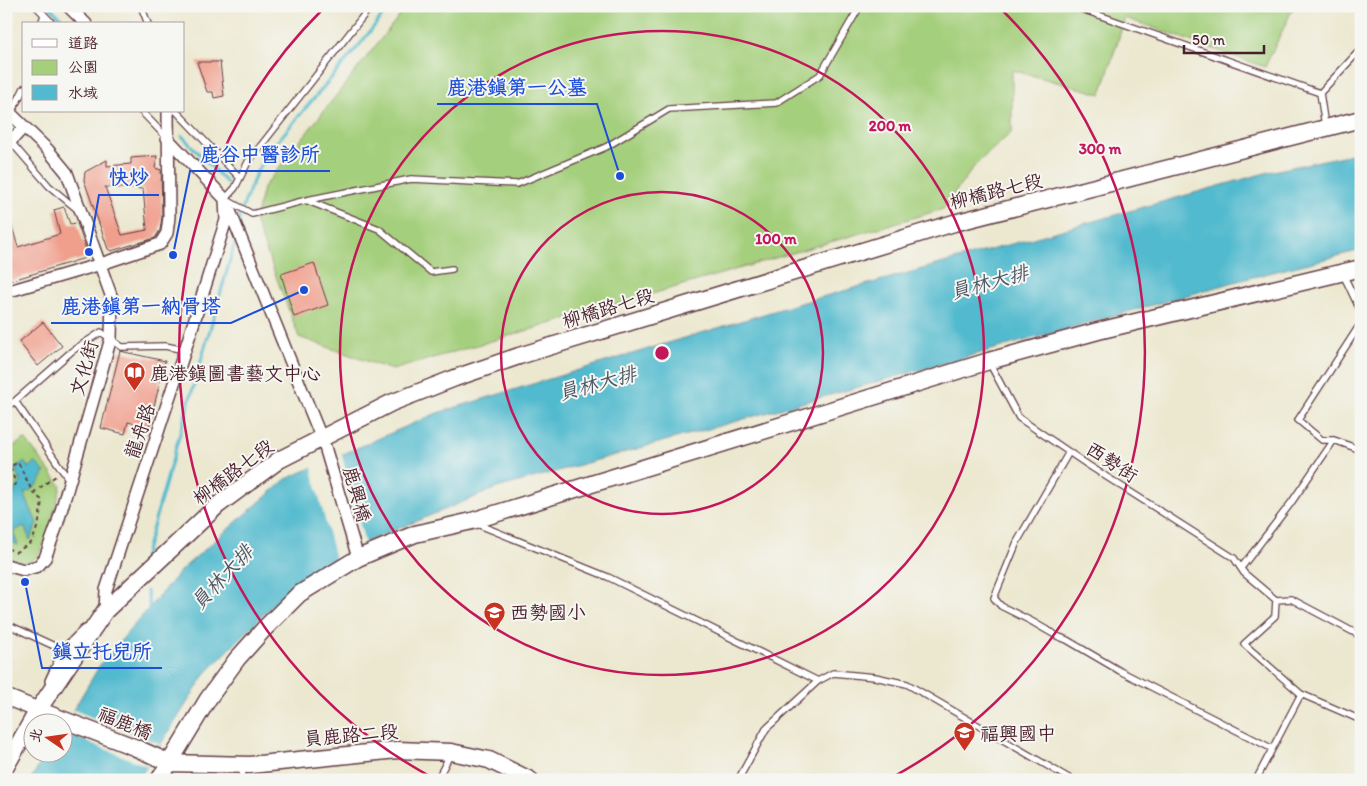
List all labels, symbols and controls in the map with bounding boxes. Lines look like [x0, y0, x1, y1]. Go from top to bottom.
legend [22, 22, 185, 112]
scale bar [1184, 22, 1264, 54]
text: 50 m [1192, 31, 1225, 49]
text: 道路 [68, 34, 98, 52]
text: 公園 [68, 58, 98, 76]
callout: 鹿港鎮第一公墓 [437, 69, 597, 104]
text: 鹿港鎮第一公墓 [447, 75, 587, 99]
text: 水域 [68, 84, 98, 102]
text: 200 m [869, 117, 912, 135]
callout: 鹿谷中醫診所 [190, 136, 330, 171]
text: 300 m [1079, 140, 1122, 158]
text: 鹿谷中醫診所 [200, 142, 320, 166]
callout: 快炒 [99, 160, 159, 195]
text: 快炒 [109, 165, 149, 189]
street label: 柳橋路七段 [947, 168, 1045, 214]
text: 100 m [755, 230, 797, 248]
water label: 員林大排 [947, 260, 1033, 304]
street label: 柳橋路七段 [559, 283, 657, 333]
callout: 鹿港鎮第一納骨塔 [51, 288, 231, 323]
text: 鹿港鎮第一納骨塔 [61, 294, 221, 318]
street label: 文化街 [65, 337, 103, 399]
centre of rings [653, 344, 671, 362]
library icon: 鹿港鎮圖書藝文中心 [122, 361, 146, 392]
water label: 員林大排 [555, 361, 641, 405]
place label: 鹿港鎮圖書藝文中心 [150, 362, 321, 385]
street label: 龍舟路 [120, 400, 160, 462]
street label: 柳橋路七段 [188, 434, 278, 510]
street label: 西勢街 [1082, 437, 1142, 487]
street label: 鹿興橋 [338, 463, 376, 525]
water label: 員林大排 [186, 538, 259, 614]
school or university icon: 西勢國小 [482, 600, 506, 631]
place label: 西勢國小 [510, 601, 586, 624]
callout: 鎮立托兒所 [42, 633, 162, 668]
text: 鎮立托兒所 [52, 639, 152, 663]
street label: 福鹿橋 [94, 702, 156, 744]
north arrow [22, 714, 72, 764]
street label: 員鹿路二段 [303, 719, 399, 751]
school or university icon: 福興國中 [952, 721, 976, 752]
place label: 福興國中 [980, 722, 1056, 745]
text: 北 [26, 726, 46, 744]

